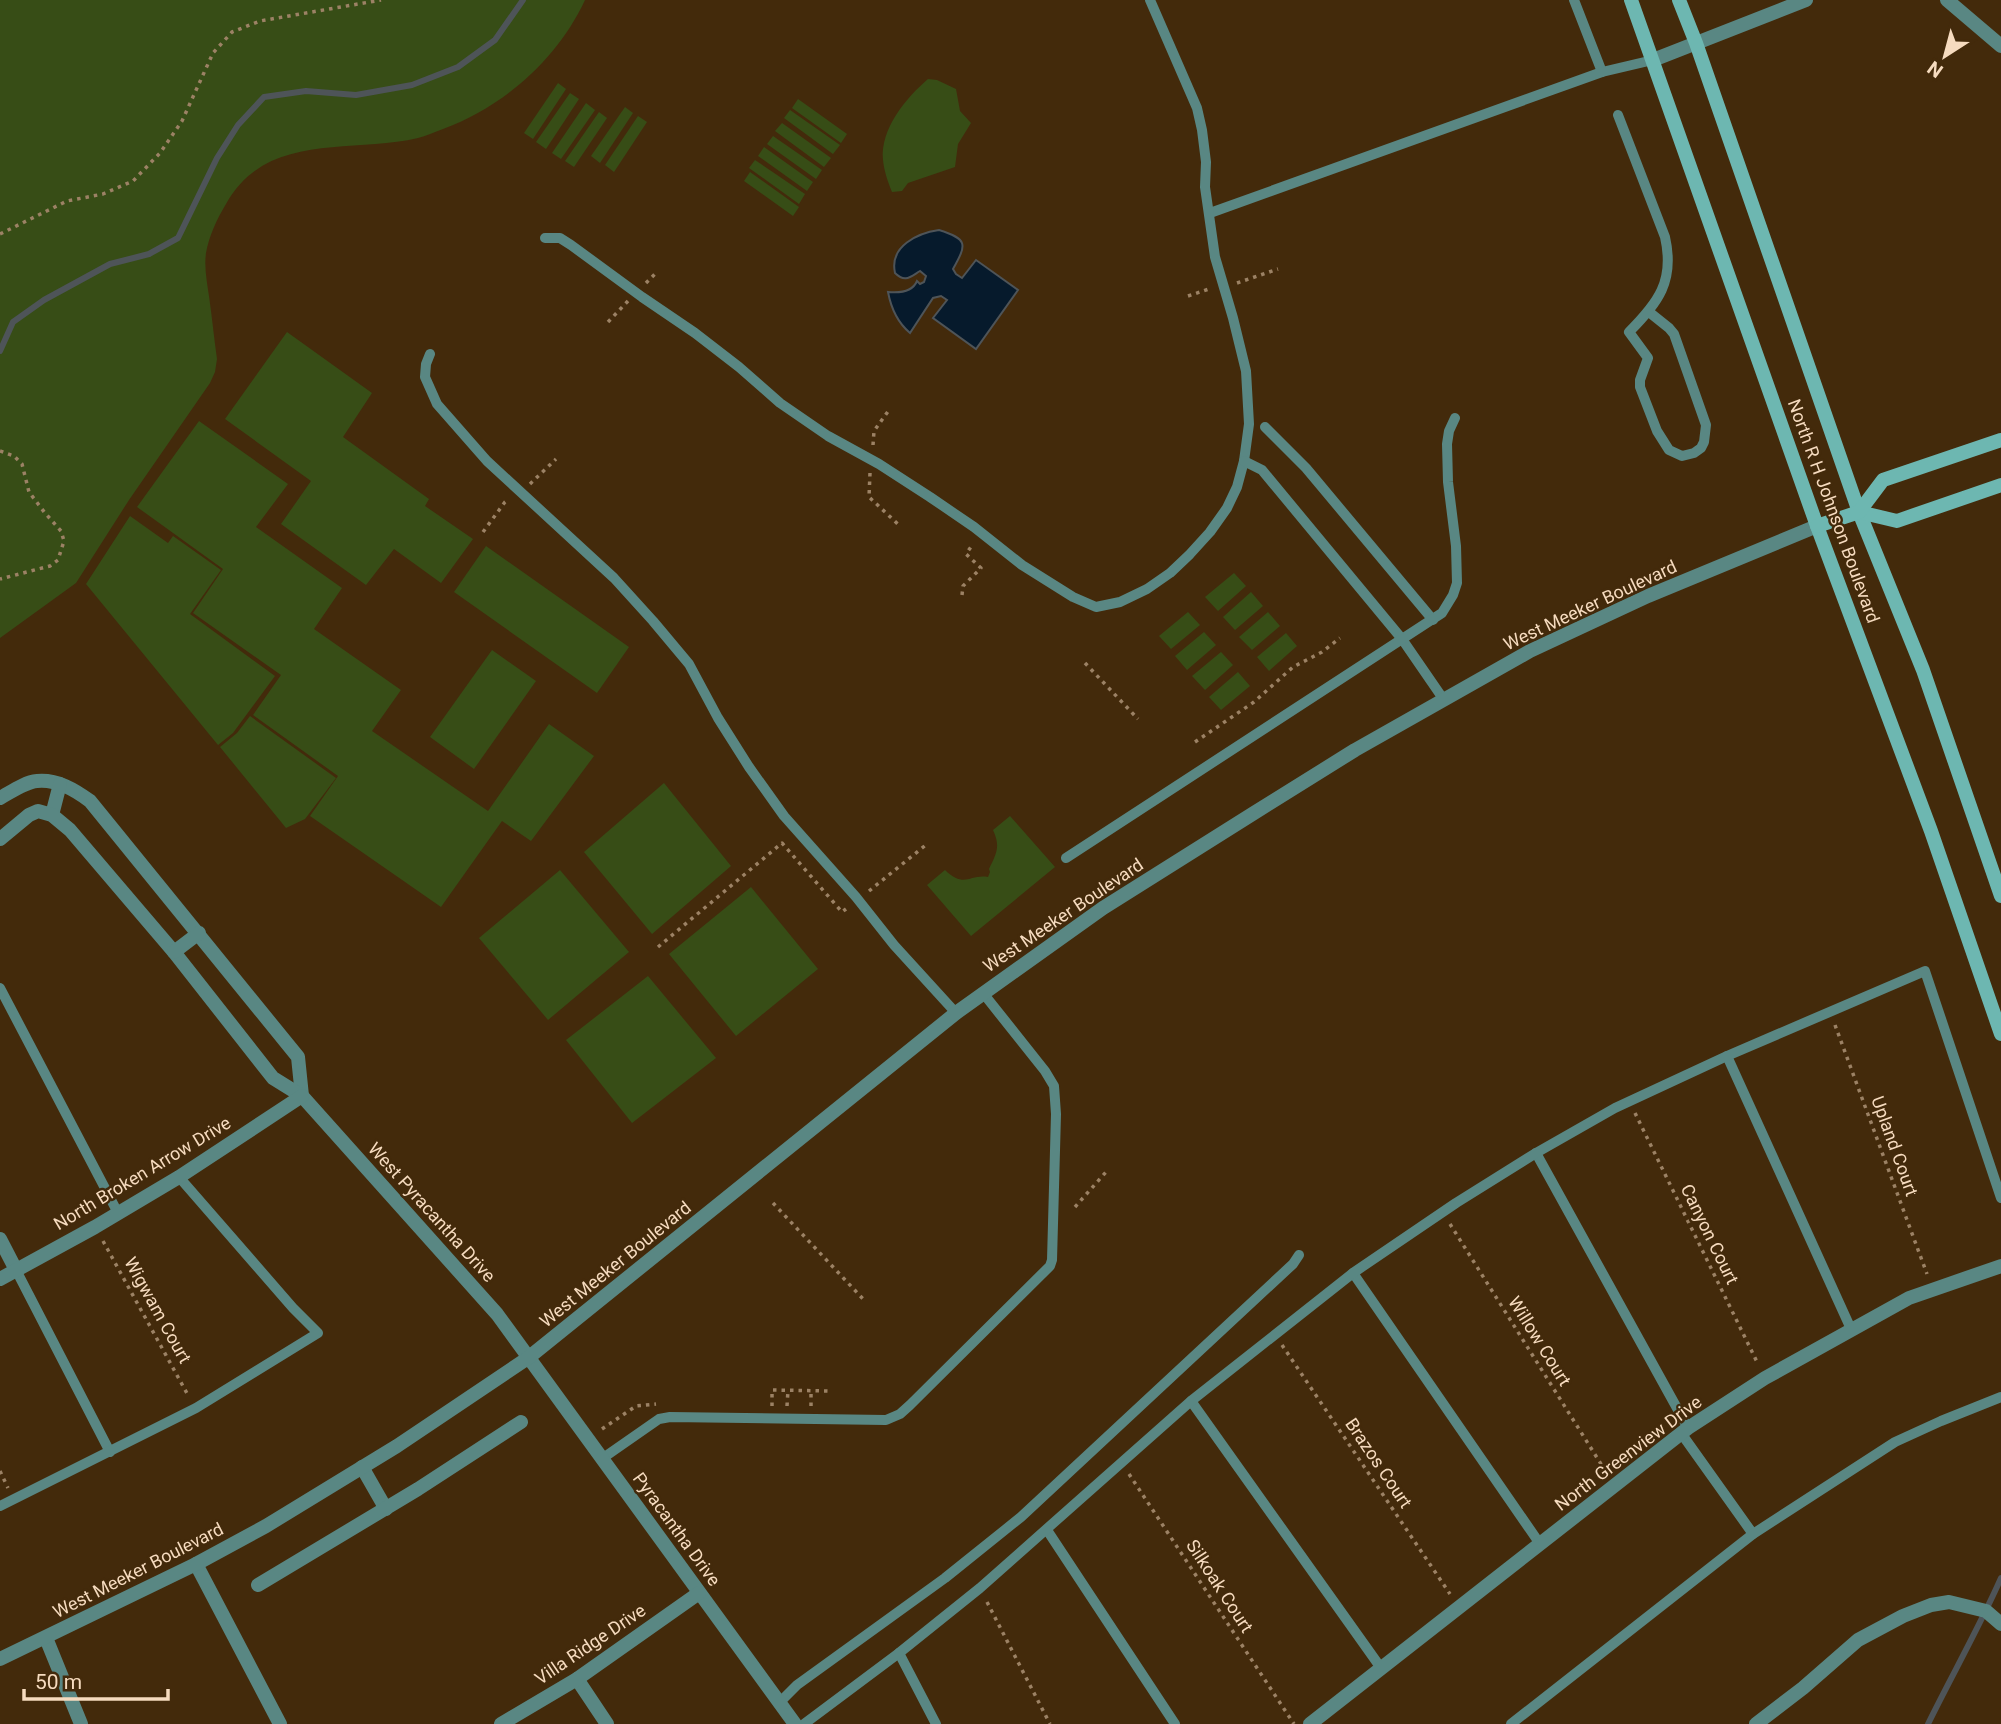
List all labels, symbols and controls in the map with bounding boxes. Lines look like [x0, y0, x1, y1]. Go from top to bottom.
north arrow [1910, 21, 1980, 91]
text: N [1923, 56, 1947, 83]
street label: North R H Johnson Boulevard [1784, 396, 1884, 626]
street label: West Meeker Boulevard [1500, 556, 1680, 654]
street label: West Meeker Boulevard [979, 854, 1147, 976]
street label: Upland Court [1867, 1093, 1923, 1199]
street label: North Broken Arrow Drive [50, 1112, 234, 1234]
street label: West Pyracantha Drive [364, 1138, 500, 1286]
street label: Canyon Court [1677, 1180, 1743, 1288]
street label: West Meeker Boulevard [535, 1197, 695, 1331]
street label: Wigwam Court [120, 1253, 196, 1367]
street label: Willow Court [1504, 1292, 1576, 1390]
street label: North Greenview Drive [1551, 1391, 1705, 1515]
street label: Brazos Court [1341, 1414, 1417, 1512]
street label: Pyracantha Drive [629, 1468, 725, 1590]
street label: West Meeker Boulevard [49, 1518, 227, 1622]
street label: Silkoak Court [1182, 1536, 1258, 1636]
street label: Villa Ridge Drive [531, 1599, 649, 1689]
scale bar [24, 1658, 168, 1702]
text: 50 m [35, 1670, 82, 1694]

